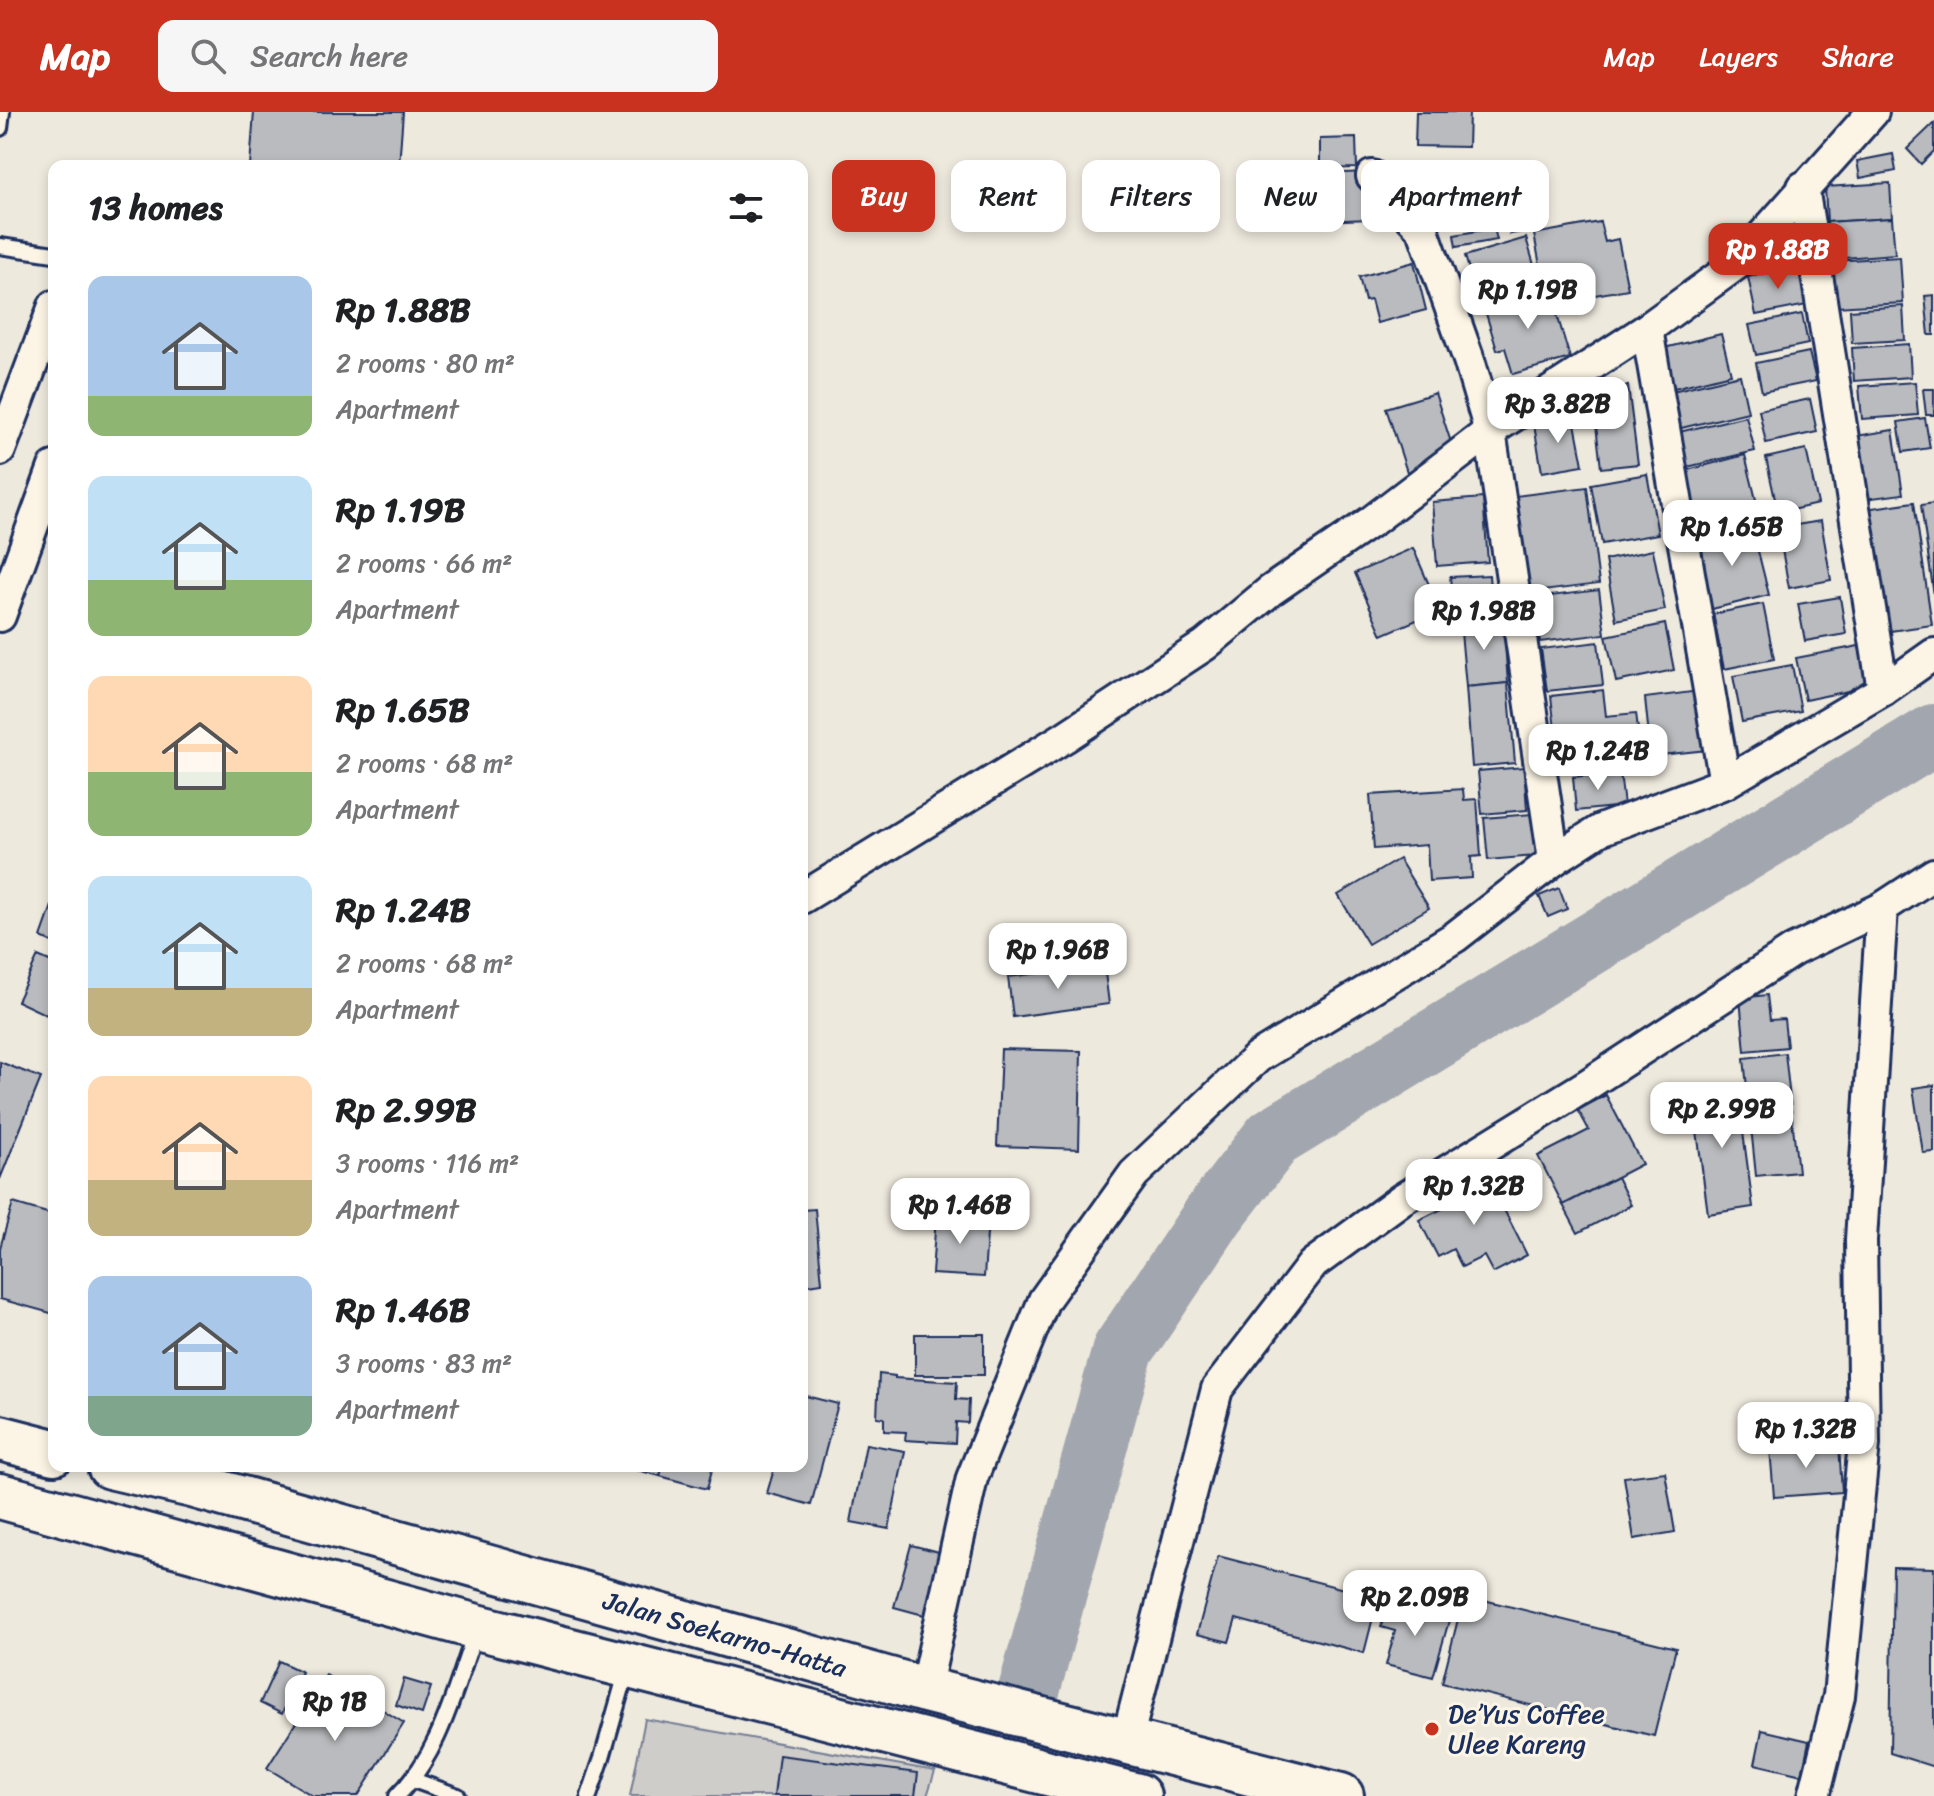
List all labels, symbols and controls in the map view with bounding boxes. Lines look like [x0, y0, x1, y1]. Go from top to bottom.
search box [158, 20, 718, 92]
text: Map [40, 23, 110, 90]
text: Search here [250, 29, 408, 83]
text: Map [1603, 32, 1655, 81]
text: Layers [1699, 32, 1778, 81]
text: Share [1822, 32, 1894, 81]
icon: search [186, 34, 230, 78]
chip: Buy [832, 160, 935, 232]
chip: Rent [951, 160, 1066, 232]
chip: Filters [1082, 160, 1220, 232]
chip: New [1236, 160, 1345, 232]
chip: Apartment [1361, 160, 1549, 232]
text: 13 homes [88, 178, 223, 238]
icon: filters [724, 186, 768, 230]
pin: Rp 1.88B [1695, 223, 1861, 291]
text: Rp 1.88B [1726, 226, 1830, 272]
pin: Rp 1.19B [1445, 263, 1611, 331]
text: Rp 1.19B [1479, 266, 1577, 312]
text: Rp 1.88B [336, 280, 471, 340]
icon: home [152, 308, 248, 404]
text: 2 rooms · 80 m² [336, 340, 515, 386]
pin: Rp 3.82B [1475, 377, 1641, 445]
text: Rp 3.82B [1505, 380, 1611, 426]
text: Apartment [336, 386, 459, 432]
text: Rp 1.19B [336, 480, 465, 540]
pin: Rp 1.65B [1649, 500, 1815, 568]
text: Rp 1.65B [1681, 503, 1783, 549]
icon: home [152, 508, 248, 604]
text: 2 rooms · 66 m² [336, 540, 512, 586]
pin: Rp 1.98B [1401, 584, 1567, 652]
text: Apartment [336, 586, 459, 632]
text: Rp 1.98B [1432, 587, 1536, 633]
text: Rp 1.65B [336, 680, 470, 740]
icon: home [152, 708, 248, 804]
pin: Rp 1.24B [1515, 724, 1681, 792]
text: Rp 1.24B [1547, 727, 1649, 773]
text: 2 rooms · 68 m² [336, 740, 513, 786]
text: Apartment [336, 786, 459, 832]
text: Rp 1.24B [336, 880, 471, 940]
icon: home [152, 908, 248, 1004]
pin: Rp 1.96B [975, 923, 1141, 991]
text: Rp 1.96B [1007, 926, 1109, 972]
text: 2 rooms · 68 m² [336, 940, 513, 986]
text: Apartment [336, 986, 459, 1032]
text: Rp 2.99B [336, 1080, 477, 1140]
pin: Rp 2.99B [1639, 1082, 1805, 1150]
text: Rp 2.99B [1668, 1085, 1776, 1131]
icon: home [152, 1108, 248, 1204]
text: 3 rooms · 116 m² [336, 1140, 519, 1186]
pin: Rp 1.32B [1391, 1159, 1557, 1227]
text: Rp 1.32B [1424, 1162, 1524, 1208]
pin: Rp 1.46B [877, 1178, 1043, 1246]
text: Rp 1.46B [909, 1181, 1011, 1227]
text: Apartment [336, 1186, 459, 1232]
text: Rp 1.46B [336, 1280, 470, 1340]
icon: home [152, 1308, 248, 1404]
text: 3 rooms · 83 m² [336, 1340, 512, 1386]
text: Apartment [336, 1386, 459, 1432]
pin: Rp 1.32B [1723, 1402, 1889, 1470]
text: Rp 1.32B [1756, 1405, 1856, 1451]
pin: Rp 2.09B [1332, 1570, 1498, 1638]
text: Rp 2.09B [1361, 1573, 1469, 1619]
street label: Jalan Soekarno-Hatta [597, 1577, 853, 1691]
pin: Rp 1B [279, 1675, 391, 1743]
text: Rp 1B [303, 1678, 367, 1724]
place label: De’Yus Coffee Ulee Kareng [1448, 1691, 1605, 1767]
marker: De’Yus Coffee Ulee Kareng [1423, 1720, 1441, 1738]

